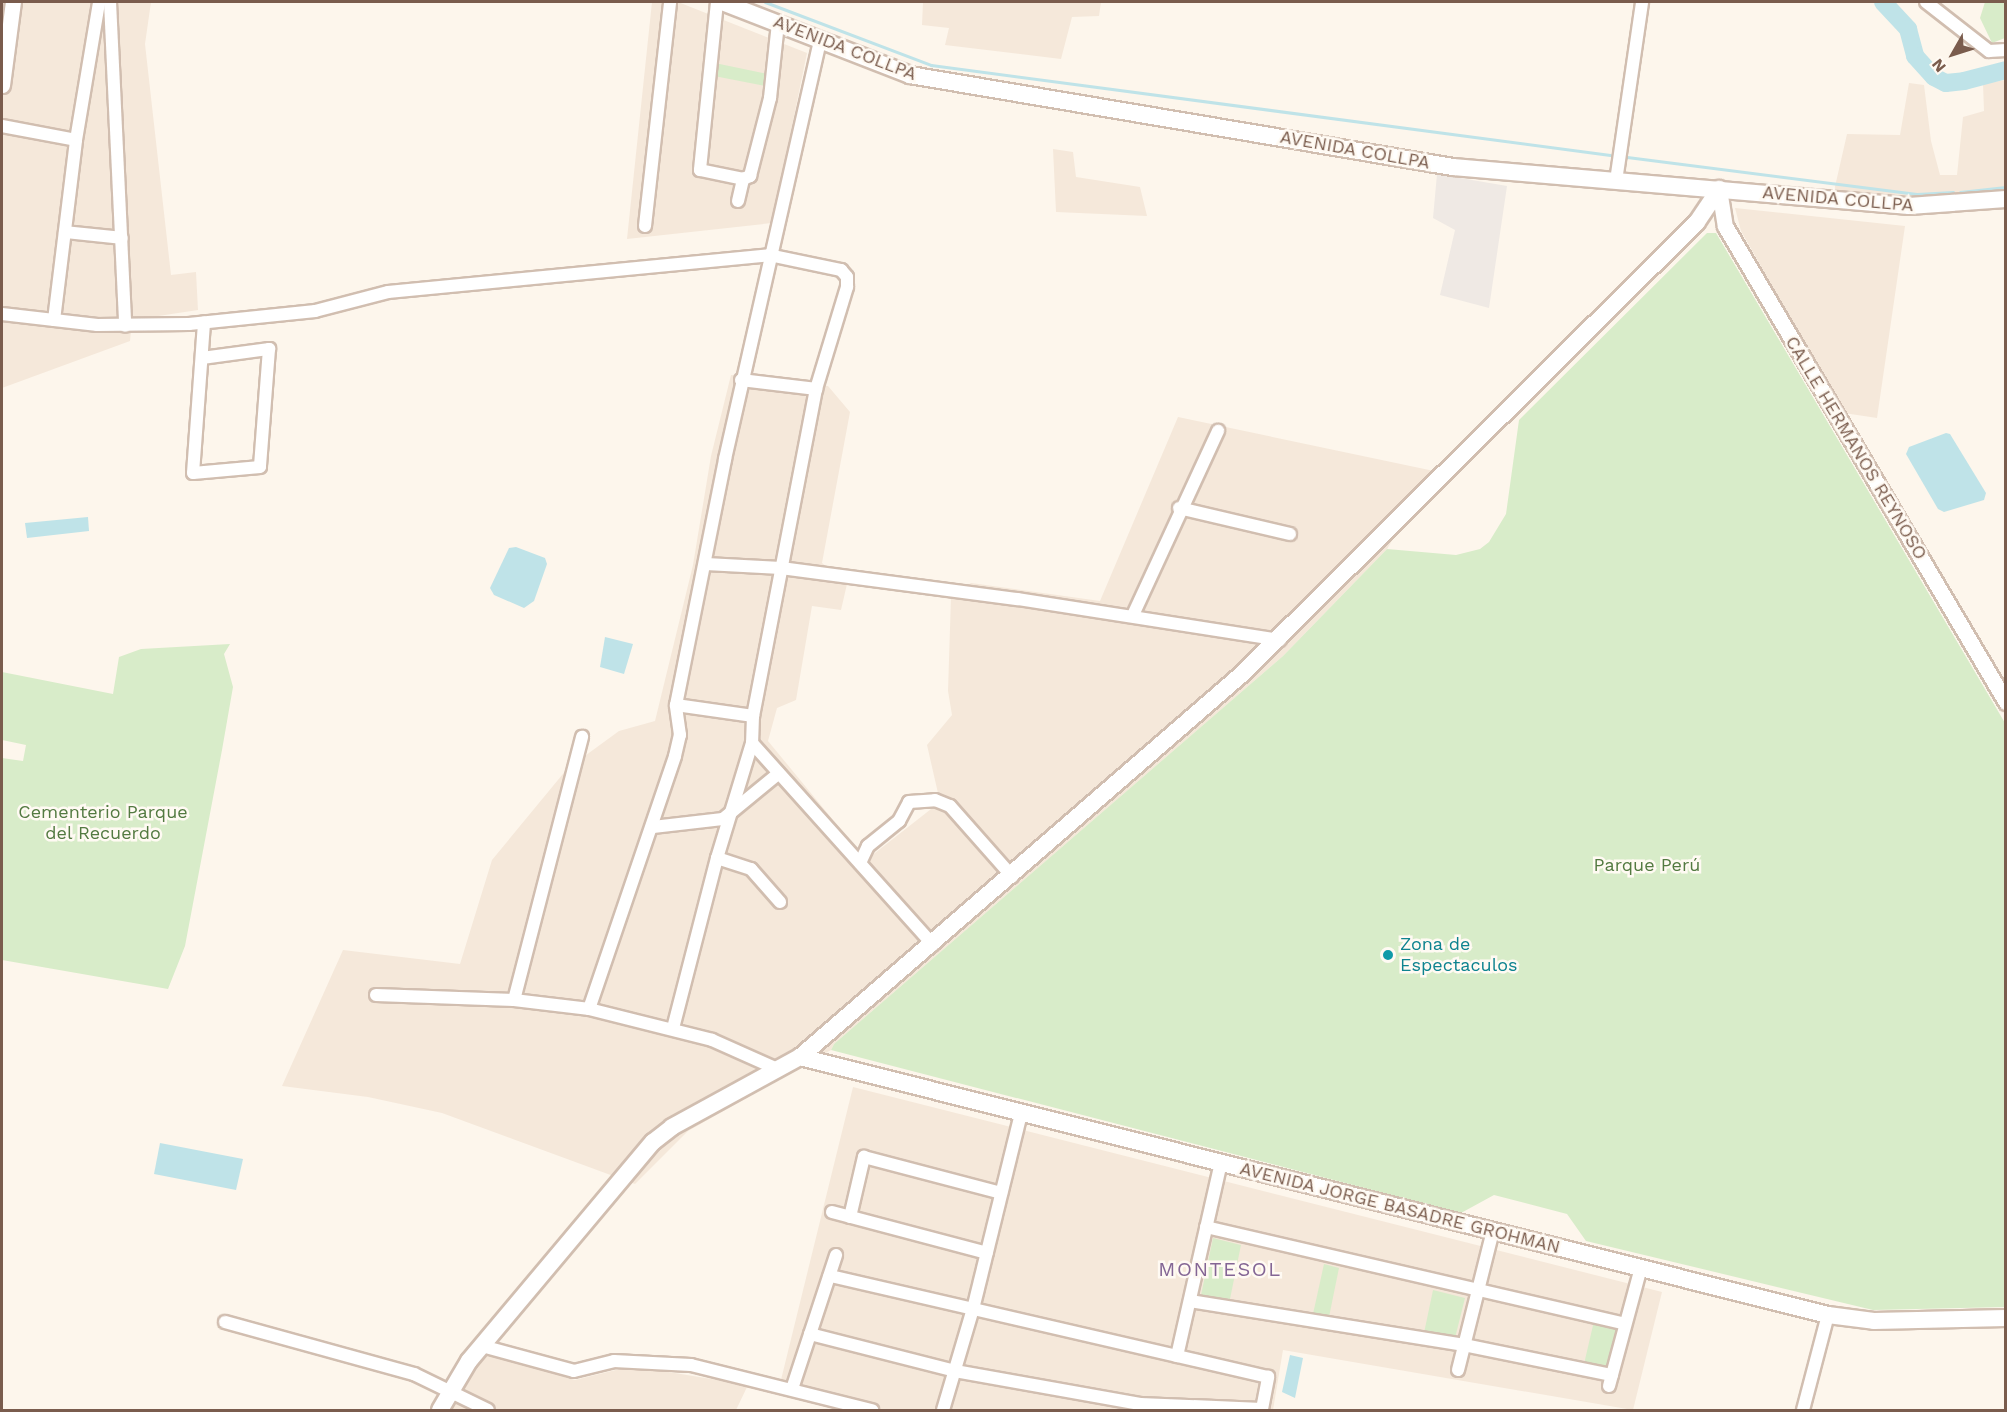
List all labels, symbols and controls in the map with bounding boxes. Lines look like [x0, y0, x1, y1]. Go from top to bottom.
street label: AVENIDA COLLPA [770, 11, 920, 85]
north arrow [1923, 24, 1983, 84]
text: N [1928, 55, 1950, 76]
street label: AVENIDA COLLPA [1278, 126, 1432, 174]
street label: AVENIDA COLLPA [1761, 182, 1915, 216]
street label: CALLE HERMANOS REYNOSO [1781, 332, 1931, 564]
park label: Cementerio Parque del Recuerdo [18, 802, 188, 844]
park label: Parque Perú [1594, 854, 1700, 876]
place label: Zona de Espectaculos [1400, 934, 1517, 976]
marker: Zona de Espectaculos [1381, 948, 1395, 962]
street label: AVENIDA JORGE BASADRE GROHMAN [1237, 1158, 1563, 1258]
district label: MONTESOL [1158, 1257, 1282, 1281]

